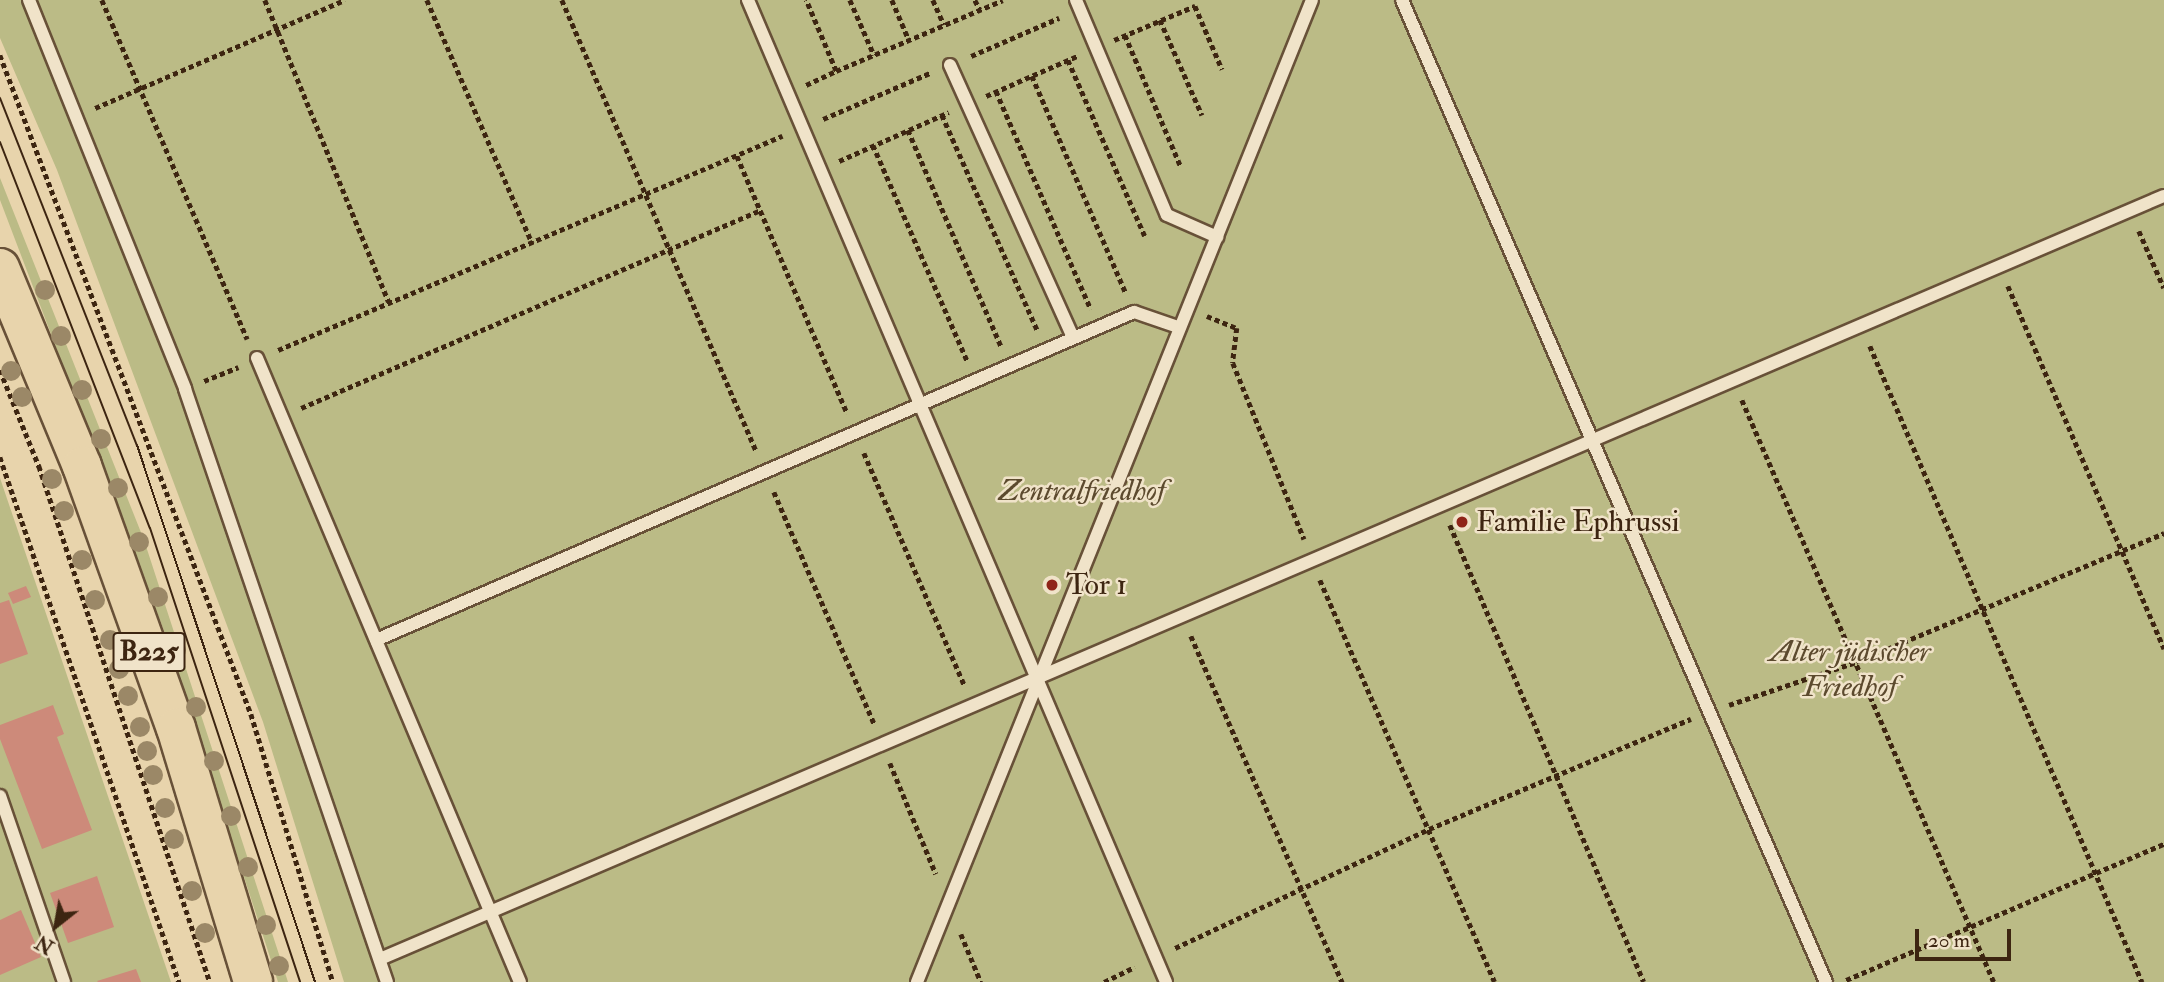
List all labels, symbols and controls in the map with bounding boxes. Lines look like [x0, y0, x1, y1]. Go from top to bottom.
park label: Zentralfriedhof [999, 473, 1165, 509]
place label: Familie Ephrussi [1476, 504, 1680, 540]
marker: Familie Ephrussi [1454, 514, 1470, 530]
place label: Tor 1 [1066, 567, 1127, 603]
marker: Tor 1 [1044, 577, 1060, 593]
road number: B225 [112, 628, 186, 676]
park label: Alter jüdischer Friedhof [1770, 634, 1930, 704]
north arrow [21, 891, 91, 961]
scale bar [1919, 916, 2015, 960]
text: 20 m [1928, 927, 1970, 954]
text: N [32, 929, 59, 959]

